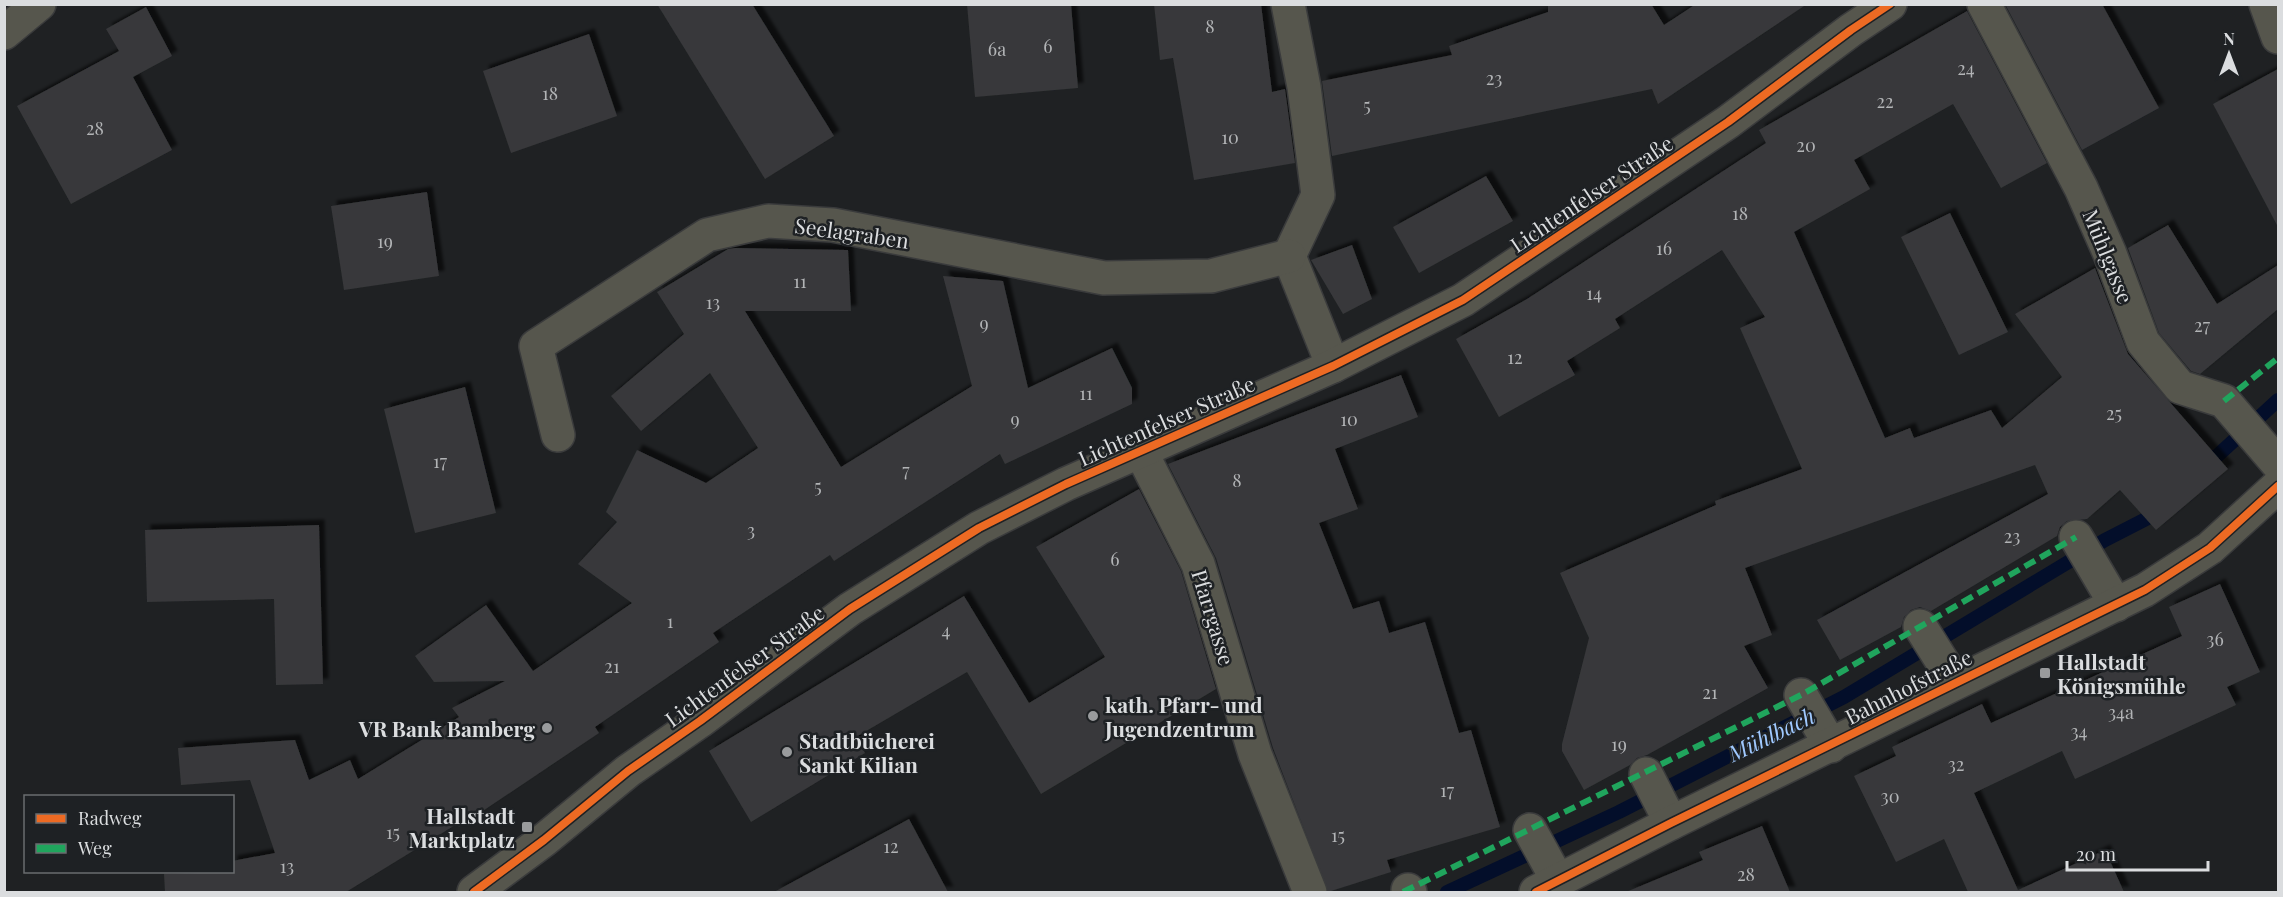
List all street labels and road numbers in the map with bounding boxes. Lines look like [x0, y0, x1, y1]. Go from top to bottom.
street label: Lichtenfelser Straße [1504, 128, 1678, 258]
street label: Mühlgasse [2077, 205, 2141, 307]
street label: Seelagraben [793, 210, 911, 254]
street label: Lichtenfelser Straße [1073, 368, 1259, 472]
street label: Pfarrgasse [1186, 566, 1242, 668]
street label: Lichtenfelser Straße [659, 598, 829, 732]
street label: Bahnhofstraße [1840, 642, 1976, 730]

